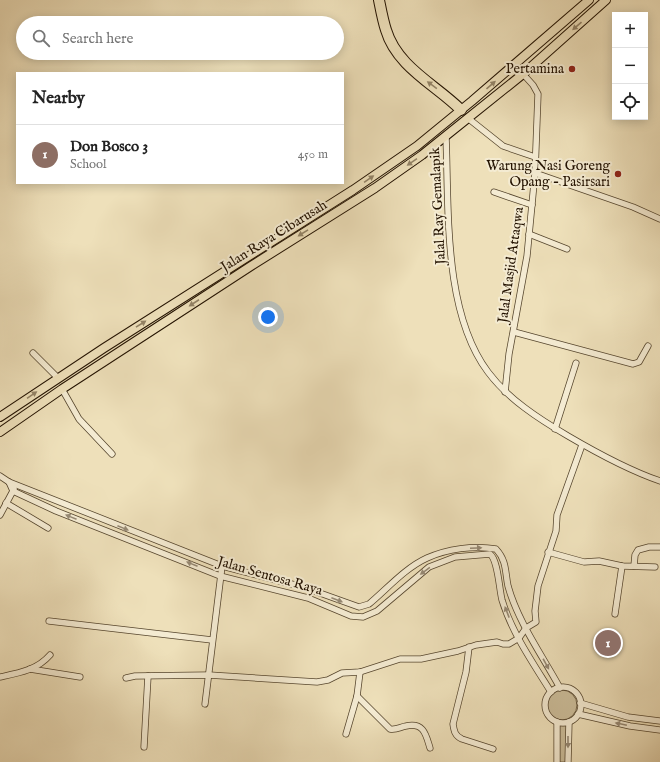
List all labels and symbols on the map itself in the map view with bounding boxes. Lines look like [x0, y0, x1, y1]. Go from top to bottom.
one-way arrow [572, 22, 583, 31]
place label: Pertamina [506, 60, 565, 78]
marker: Pertamina [567, 64, 577, 74]
one-way arrow [426, 80, 437, 89]
one-way arrow [486, 80, 496, 90]
street label: Jalal Ray Gemalapik [426, 146, 450, 267]
place label: Warung Nasi Goreng Opang - Pasirsari [486, 157, 610, 191]
one-way arrow [407, 158, 417, 166]
marker: Warung Nasi Goreng Opang - Pasirsari [613, 169, 623, 179]
one-way arrow [364, 175, 374, 183]
street label: Jalan Raya Cibarusah [216, 196, 331, 277]
street label: Jalal Masjid Attaqwa [494, 205, 528, 326]
one-way arrow [298, 229, 308, 237]
one-way arrow [188, 300, 200, 307]
your location [258, 307, 278, 327]
one-way arrow [136, 320, 146, 328]
one-way arrow [27, 391, 38, 399]
one-way arrow [64, 513, 76, 519]
one-way arrow [117, 525, 129, 531]
one-way arrow [470, 545, 483, 551]
street label: Jalan Sentosa Raya [213, 552, 326, 600]
one-way arrow [185, 561, 197, 567]
one-way arrow [419, 567, 430, 575]
one-way arrow [332, 597, 343, 603]
one-way arrow [503, 605, 509, 617]
pin: 1 [595, 628, 621, 658]
one-way arrow [543, 658, 550, 670]
one-way arrow [615, 721, 628, 727]
one-way arrow [565, 736, 572, 748]

